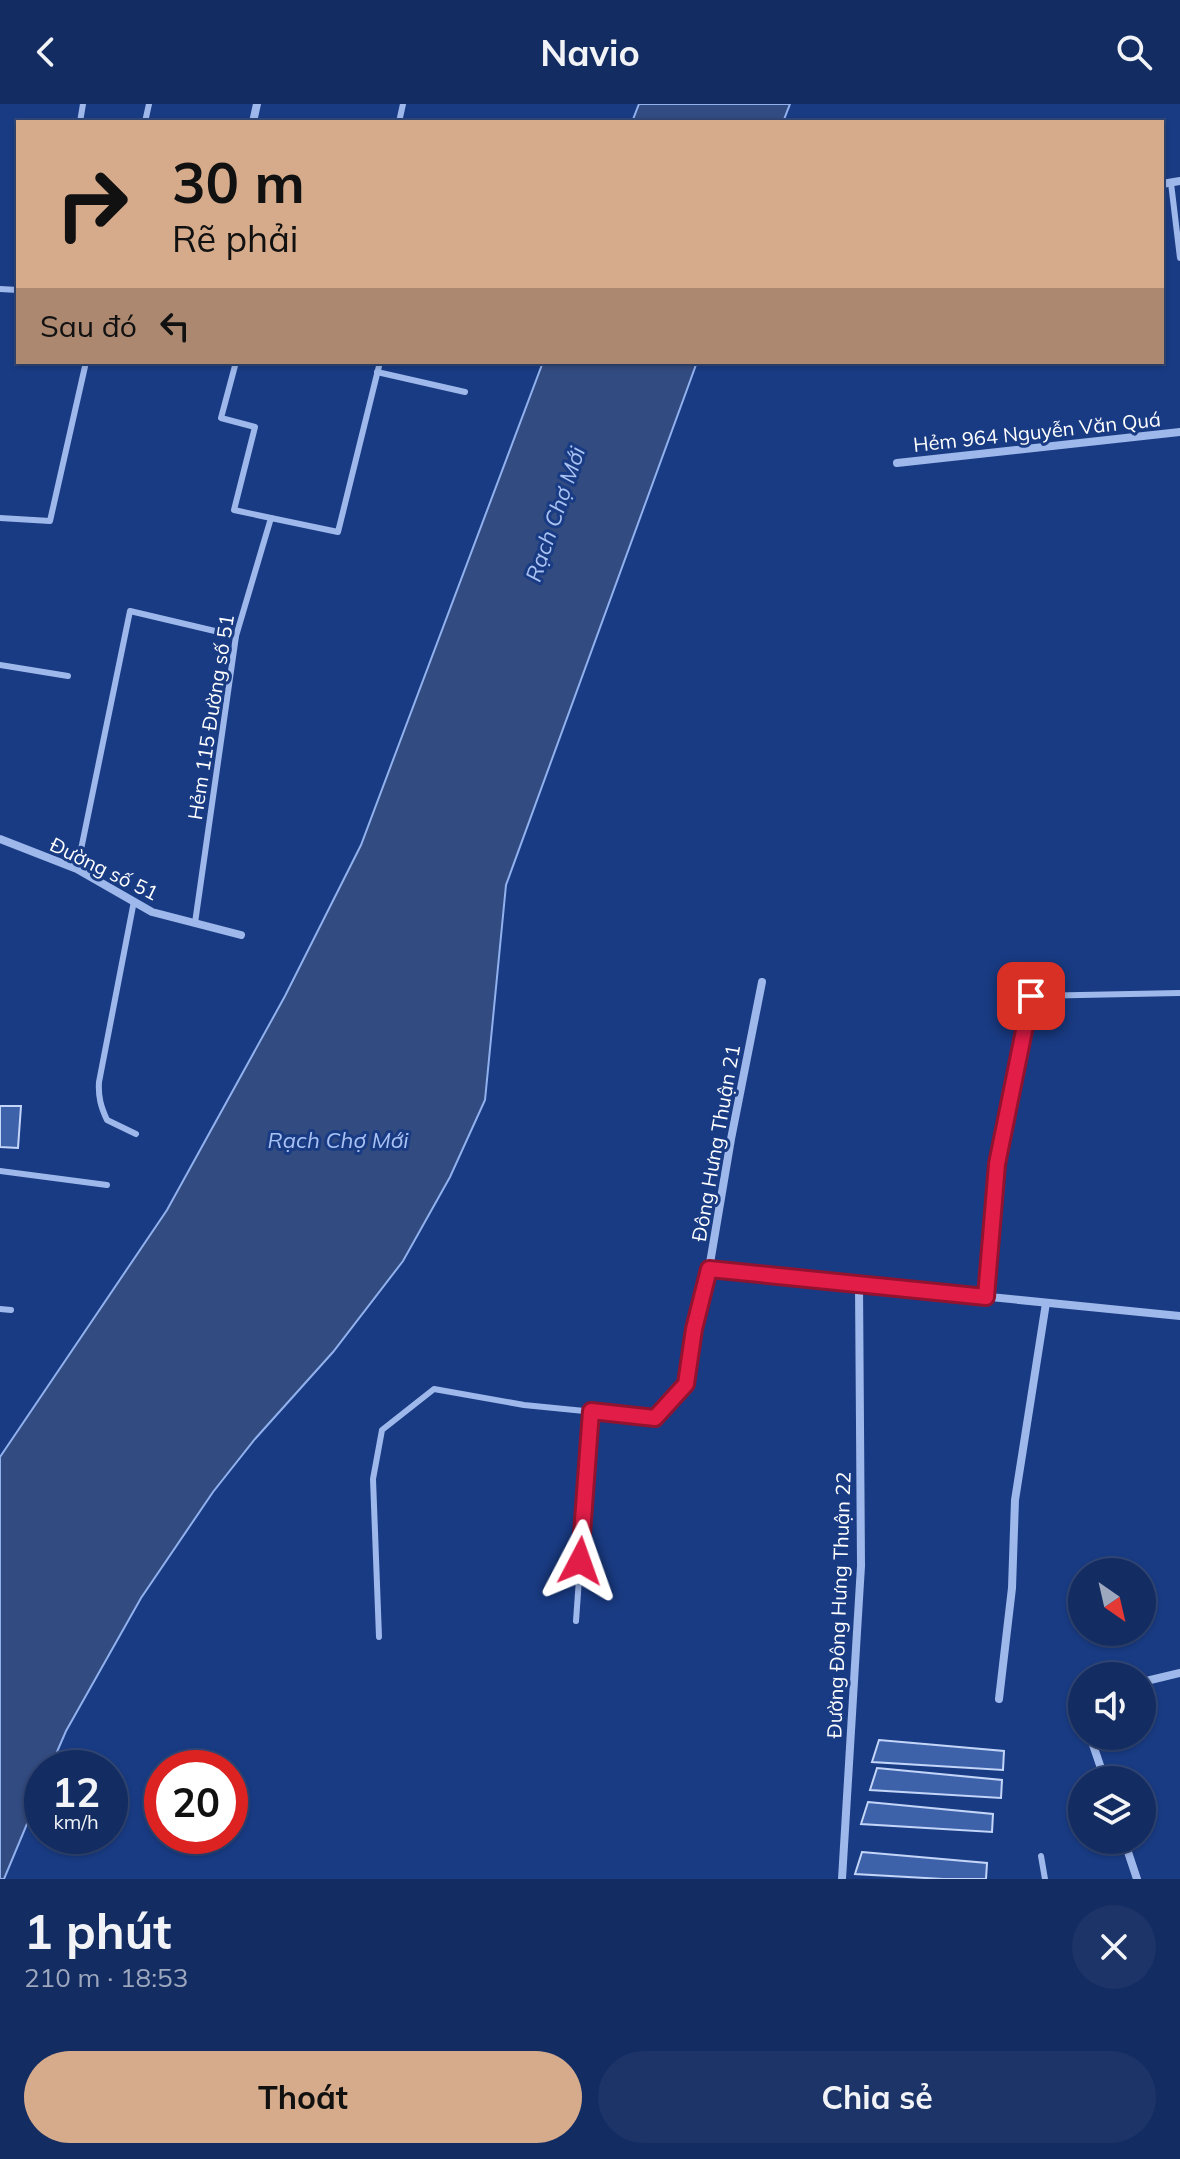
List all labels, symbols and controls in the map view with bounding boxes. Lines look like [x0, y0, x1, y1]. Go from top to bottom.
icon: back [24, 30, 68, 74]
text: Navio [540, 30, 640, 75]
icon: search [1112, 30, 1156, 74]
text: 30 m [172, 147, 305, 217]
icon: right [40, 152, 144, 256]
text: Rẽ phải [172, 216, 298, 261]
icon: left [153, 304, 197, 348]
text: Sau đó [40, 307, 137, 345]
street label: Hẻm 964 Nguyễn Văn Quá [912, 406, 1162, 457]
water label: Rạch Chợ Mới [519, 442, 591, 585]
street label: Hẻm 115 Đường số 51 [182, 612, 239, 821]
street label: Đường số 51 [46, 832, 162, 906]
pin [997, 962, 1065, 1030]
icon: arrive [1009, 974, 1053, 1018]
street label: Đông Hưng Thuận 21 [686, 1042, 745, 1243]
water label: Rạch Chợ Mới [268, 1126, 409, 1154]
street label: Đường Đông Hưng Thuận 22 [821, 1471, 856, 1739]
position arrow [538, 1519, 622, 1603]
north arrow [1068, 1558, 1156, 1646]
map controls [1068, 1558, 1156, 1854]
button: sound [1068, 1662, 1156, 1750]
speed limit sign: 20 [144, 1750, 248, 1854]
button: layers [1068, 1766, 1156, 1854]
text: 12 [52, 1767, 100, 1817]
text: km/h [53, 1809, 99, 1834]
text: 1 phút [24, 1901, 171, 1961]
button: close [1072, 1905, 1156, 1989]
text: 210 m · 18:53 [24, 1961, 188, 1994]
button: Thoát [24, 2051, 582, 2143]
button: Chia sẻ [598, 2051, 1156, 2143]

